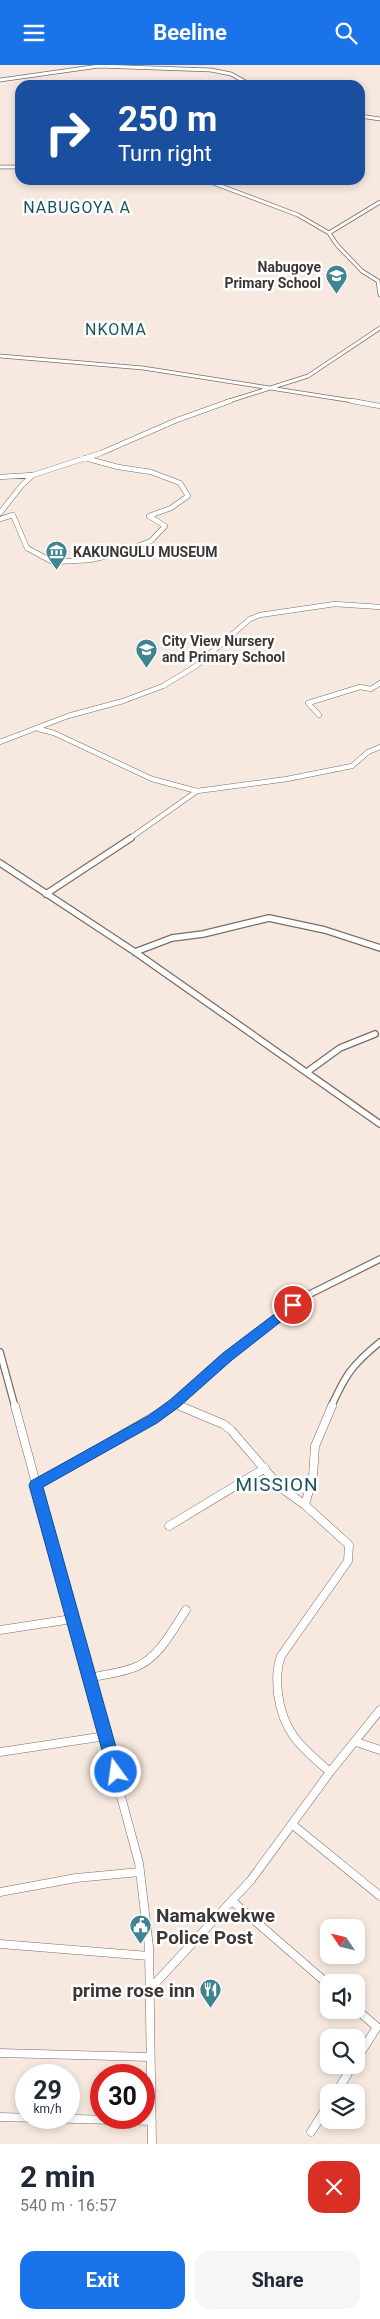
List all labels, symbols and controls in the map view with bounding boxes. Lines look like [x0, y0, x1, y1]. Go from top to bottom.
icon: menu [20, 19, 48, 47]
icon: search [332, 19, 360, 47]
text: Beeline [153, 20, 227, 45]
text: 250 m [118, 99, 217, 140]
icon: right [35, 100, 100, 165]
text: Turn right [118, 141, 212, 166]
district label: NABUGOYA A [23, 198, 131, 217]
place label: Nabugoye Primary School [224, 259, 321, 291]
school or university icon: Nabugoye Primary School [325, 263, 349, 294]
district label: NKOMA [85, 320, 147, 339]
museum icon: KAKUNGULU MUSEUM [45, 540, 69, 571]
place label: KAKUNGULU MUSEUM [73, 544, 218, 560]
place label: City View Nursery and Primary School [162, 633, 285, 665]
school or university icon: City View Nursery and Primary School [134, 637, 158, 668]
pin [272, 1284, 314, 1326]
icon: arrive [279, 1291, 307, 1319]
district label: MISSION [235, 1473, 319, 1496]
position arrow [89, 1745, 141, 1797]
place label: Namakwekwe Police Post [156, 1904, 275, 1949]
public building icon: Namakwekwe Police Post [128, 1914, 152, 1945]
north arrow [320, 1919, 365, 1964]
map controls [320, 1919, 365, 2129]
button: sound [320, 1974, 365, 2019]
restaurant icon: prime rose inn [199, 1978, 223, 2009]
place label: prime rose inn [72, 1979, 195, 2002]
button: search [320, 2029, 365, 2074]
speed limit sign: 30 [90, 2064, 155, 2129]
text: 29 [33, 2076, 62, 2105]
button: layers [320, 2084, 365, 2129]
text: km/h [33, 2102, 62, 2116]
text: 2 min [20, 2159, 95, 2194]
button: close [308, 2161, 360, 2213]
text: 540 m · 16:57 [20, 2196, 117, 2215]
button: Exit [20, 2251, 185, 2309]
button: Share [195, 2251, 360, 2309]

